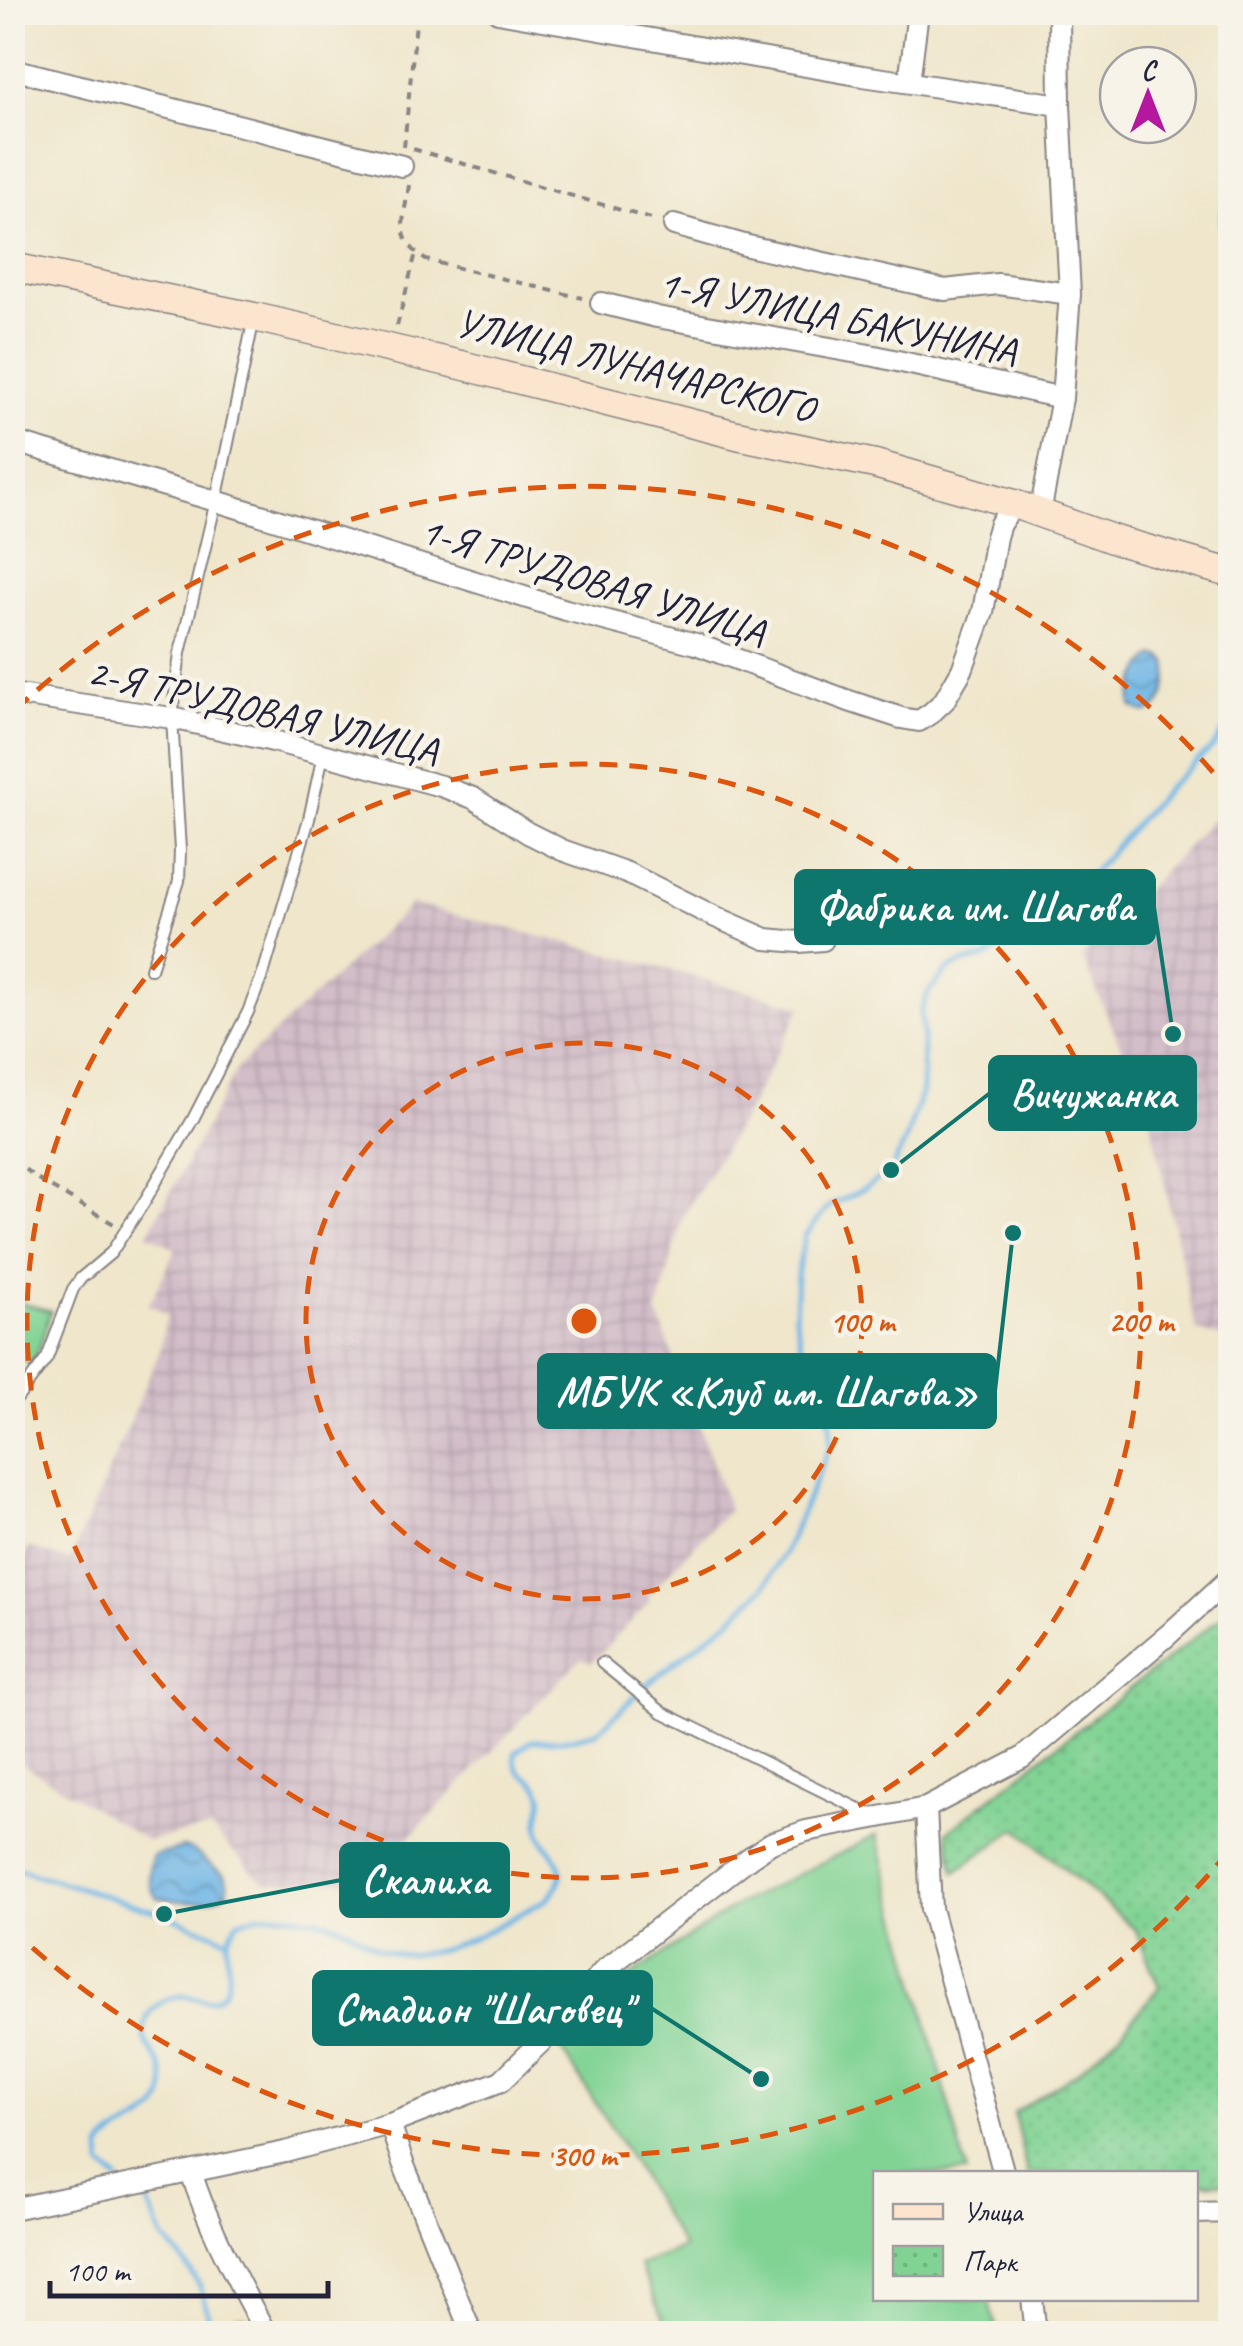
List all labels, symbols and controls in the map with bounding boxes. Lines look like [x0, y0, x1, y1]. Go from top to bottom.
north arrow [1098, 45, 1198, 145]
text: С [1141, 53, 1158, 88]
street label: 1-Я УЛИЦА БАКУНИНА [655, 258, 1022, 376]
street label: УЛИЦА ЛУНАЧАРСКОГО [451, 297, 823, 436]
street label: 1-Я ТРУДОВАЯ УЛИЦА [415, 505, 772, 657]
street label: 2-Я ТРУДОВАЯ УЛИЦА [83, 646, 444, 776]
callout: Фабрика им. Шагова [796, 871, 1154, 943]
text: Фабрика им. Шагова [816, 881, 1138, 934]
callout: Вичужанка [990, 1057, 1195, 1129]
text: Вичужанка [1010, 1068, 1179, 1121]
centre of rings [566, 1303, 602, 1339]
text: 100 m [830, 1303, 897, 1341]
text: 200 m [1109, 1303, 1176, 1341]
callout: МБУК «Клуб им. Шагова» [539, 1355, 995, 1427]
text: МБУК «Клуб им. Шагова» [556, 1366, 978, 1419]
callout: Скалиха [341, 1844, 508, 1916]
text: Скалиха [361, 1854, 492, 1907]
callout: Стадион "Шаговец" [314, 1972, 651, 2044]
text: Стадион "Шаговец" [335, 1983, 640, 2036]
text: 300 m [552, 2137, 619, 2175]
legend [873, 2171, 1198, 2301]
text: Улица [963, 2192, 1024, 2230]
scale bar [50, 2236, 328, 2298]
text: Парк [963, 2242, 1019, 2280]
text: 100 m [65, 2252, 132, 2290]

